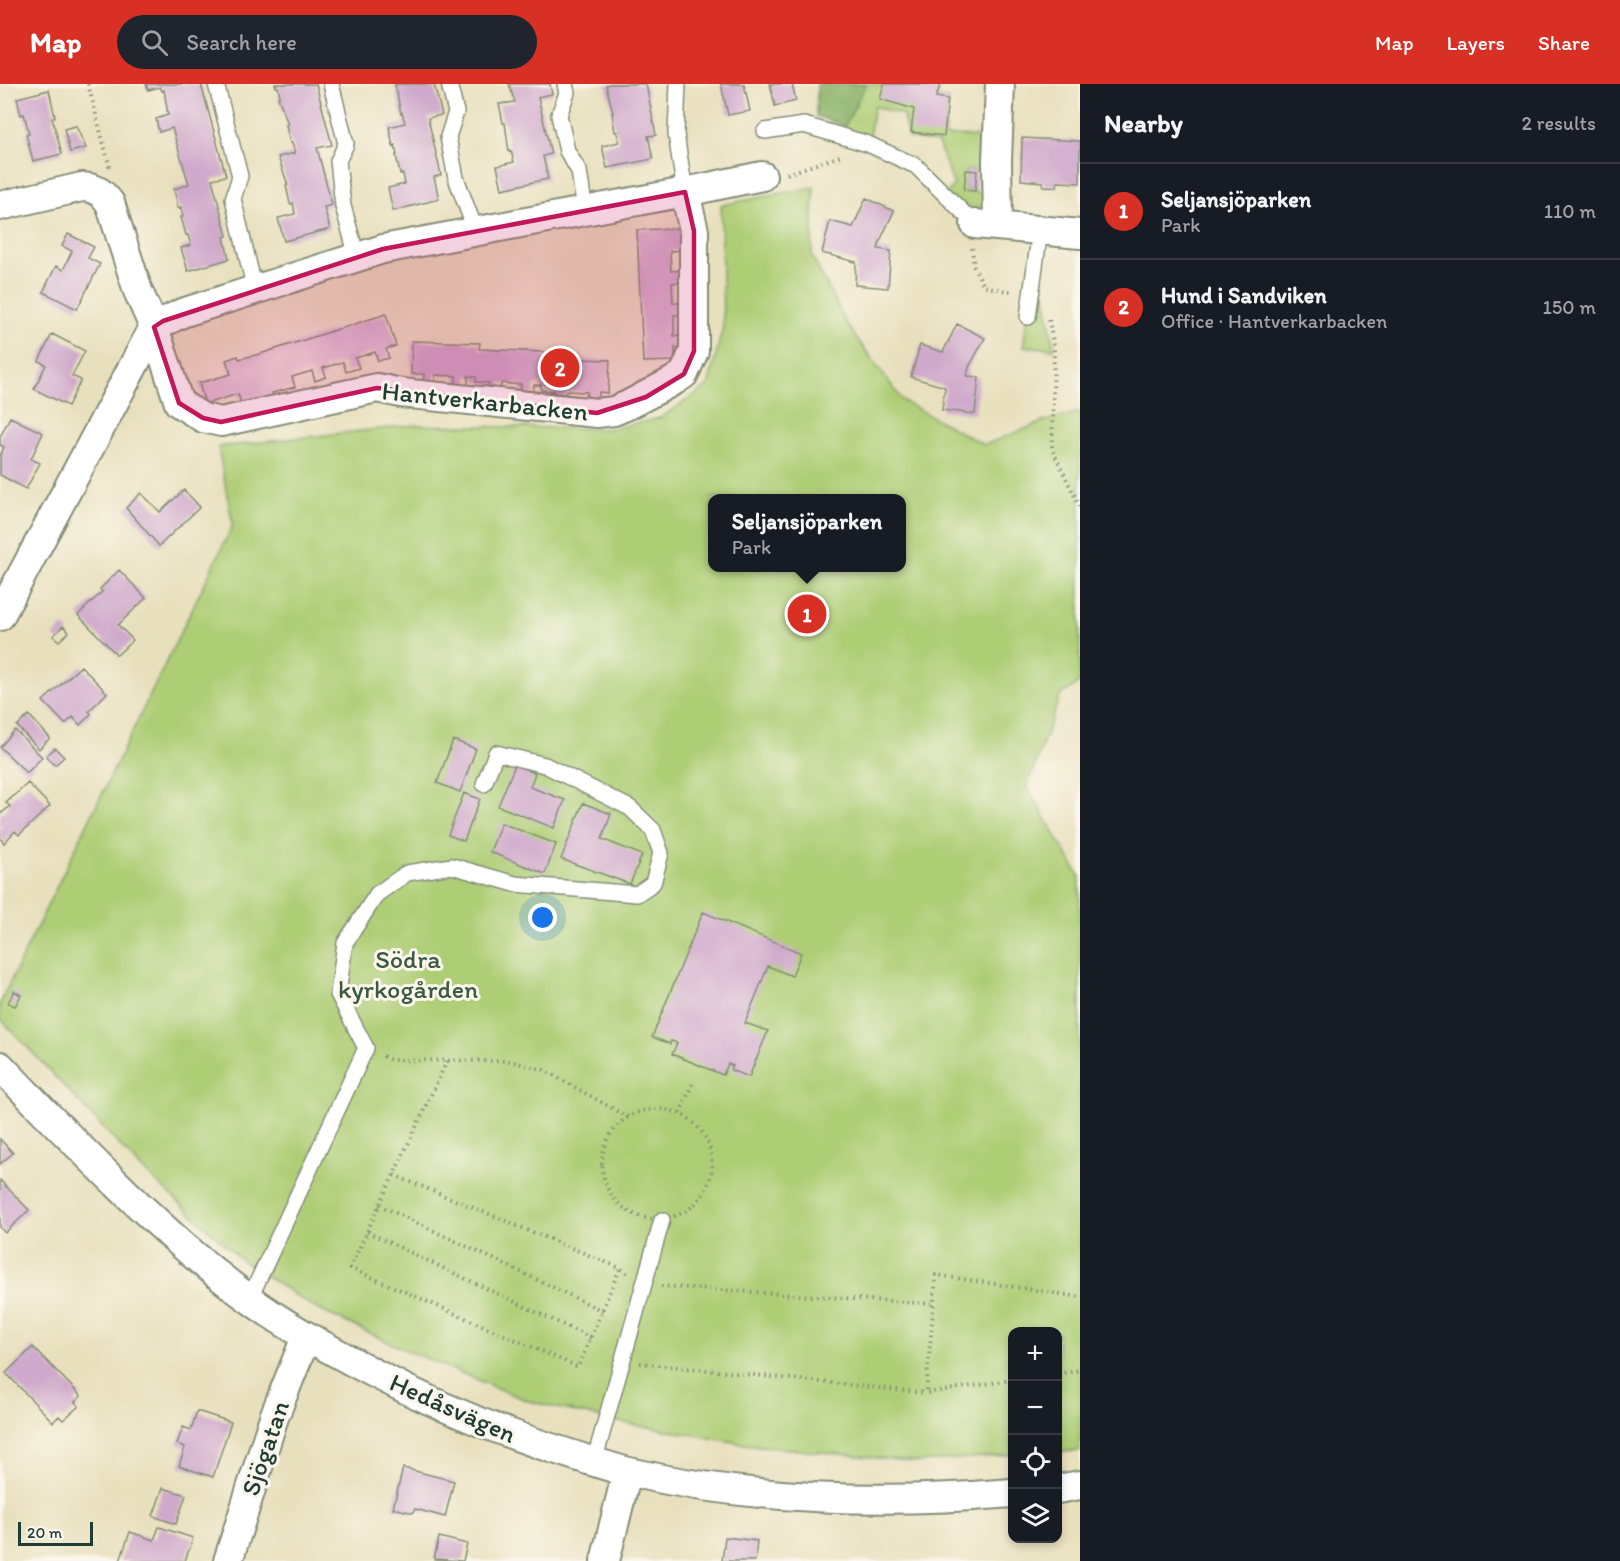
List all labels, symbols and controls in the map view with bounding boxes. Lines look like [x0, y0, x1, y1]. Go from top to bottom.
search box [117, 15, 537, 69]
text: Map [30, 25, 81, 59]
icon: search [138, 26, 171, 59]
text: Search here [186, 29, 297, 56]
text: Map [1375, 30, 1414, 55]
text: Layers [1447, 30, 1505, 55]
text: Share [1538, 30, 1590, 55]
text: Nearby [1104, 107, 1183, 139]
text: 2 results [1522, 111, 1596, 135]
text: Seljansjöparken [1161, 186, 1311, 213]
text: 1 [1119, 199, 1128, 223]
text: 110 m [1544, 199, 1596, 223]
text: Park [1161, 213, 1200, 237]
text: Hund i Sandviken [1161, 282, 1327, 309]
text: 2 [1118, 295, 1129, 319]
text: 150 m [1543, 295, 1596, 319]
text: Office · Hantverkarbacken [1161, 309, 1387, 333]
pin: 2 [540, 346, 580, 390]
street label: Hantverkarbacken [380, 374, 590, 428]
popup [708, 494, 906, 572]
text: Seljansjöparken [732, 508, 882, 535]
text: Park [732, 535, 771, 559]
pin: 1 [788, 592, 826, 636]
your location [528, 903, 557, 932]
park label: Södra kyrkogården [338, 943, 478, 1005]
map controls [1008, 1327, 1062, 1543]
button: + [1008, 1327, 1062, 1381]
street label: Hedåsvägen [385, 1366, 521, 1450]
button: − [1008, 1381, 1062, 1435]
street label: Sjögatan [234, 1396, 296, 1500]
button: locate [1008, 1435, 1062, 1489]
button: layers [1008, 1489, 1062, 1543]
scale bar [18, 1519, 93, 1546]
text: 20 m [27, 1523, 62, 1542]

